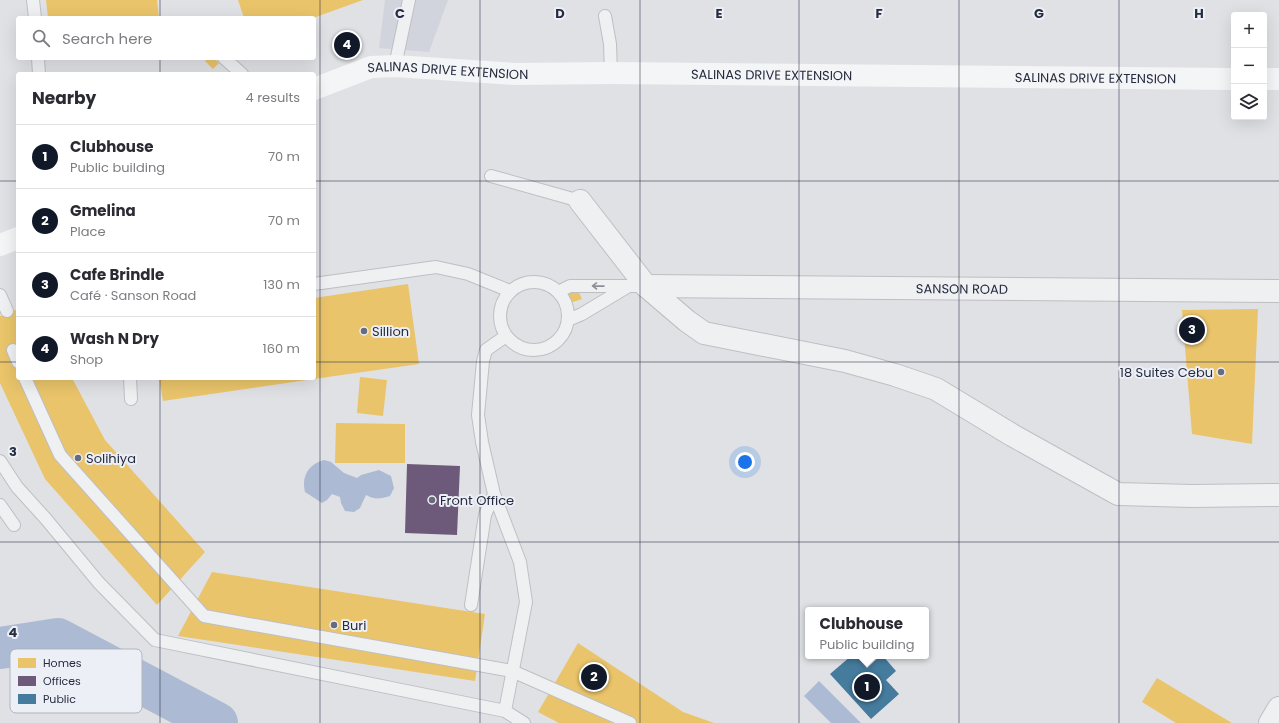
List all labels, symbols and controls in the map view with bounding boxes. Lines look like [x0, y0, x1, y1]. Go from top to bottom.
text: C [395, 4, 405, 23]
text: D [555, 4, 565, 23]
text: E [715, 4, 723, 23]
text: F [875, 4, 883, 23]
text: G [1034, 4, 1044, 23]
text: H [1194, 4, 1204, 23]
map controls [1231, 12, 1267, 120]
button: + [1231, 12, 1267, 48]
search box [16, 16, 316, 60]
icon: search [30, 27, 52, 49]
text: Search here [62, 28, 152, 49]
pin: 4 [334, 30, 360, 60]
button: − [1231, 48, 1267, 84]
street label: SALINAS DRIVE EXTENSION [367, 57, 528, 84]
street label: SALINAS DRIVE EXTENSION [691, 65, 852, 85]
street label: SALINAS DRIVE EXTENSION [1015, 68, 1176, 88]
button: layers [1231, 84, 1267, 120]
text: Nearby [32, 86, 96, 110]
text: 4 results [246, 88, 300, 107]
text: Clubhouse [70, 136, 154, 157]
text: 1 [43, 147, 47, 166]
text: 70 m [268, 147, 300, 166]
text: Public building [70, 158, 165, 177]
text: Gmelina [70, 200, 136, 221]
text: 2 [41, 211, 49, 230]
text: 70 m [268, 211, 300, 230]
text: Place [70, 222, 105, 241]
text: Cafe Brindle [70, 264, 164, 285]
text: 3 [41, 275, 49, 294]
text: 130 m [263, 275, 300, 294]
street label: SANSON ROAD [916, 279, 1008, 299]
one-way arrow [592, 282, 605, 290]
text: Café · Sanson Road [70, 286, 196, 305]
pin: 3 [1179, 315, 1205, 345]
place label: Sillion [372, 322, 409, 341]
marker: Sillion [359, 326, 369, 336]
text: Wash N Dry [70, 328, 159, 349]
text: 4 [41, 339, 49, 358]
text: 160 m [263, 339, 300, 358]
text: Shop [70, 350, 103, 369]
place label: 18 Suites Cebu [1120, 363, 1213, 382]
marker: 18 Suites Cebu [1216, 367, 1226, 377]
text: 3 [9, 442, 17, 461]
place label: Solihiya [86, 449, 136, 468]
your location [735, 452, 755, 472]
marker: Solihiya [73, 453, 83, 463]
place label: Front Office [440, 491, 514, 510]
marker: Front Office [427, 495, 437, 505]
popup [805, 607, 929, 659]
text: Clubhouse [820, 613, 903, 634]
place label: Buri [342, 616, 366, 635]
marker: Buri [329, 620, 339, 630]
text: 4 [9, 623, 18, 642]
text: Public building [820, 635, 915, 654]
legend [10, 649, 142, 713]
text: Homes [43, 655, 82, 671]
pin: 2 [581, 662, 607, 692]
pin: 1 [854, 672, 880, 702]
text: Offices [43, 673, 81, 689]
text: Public [43, 691, 76, 707]

